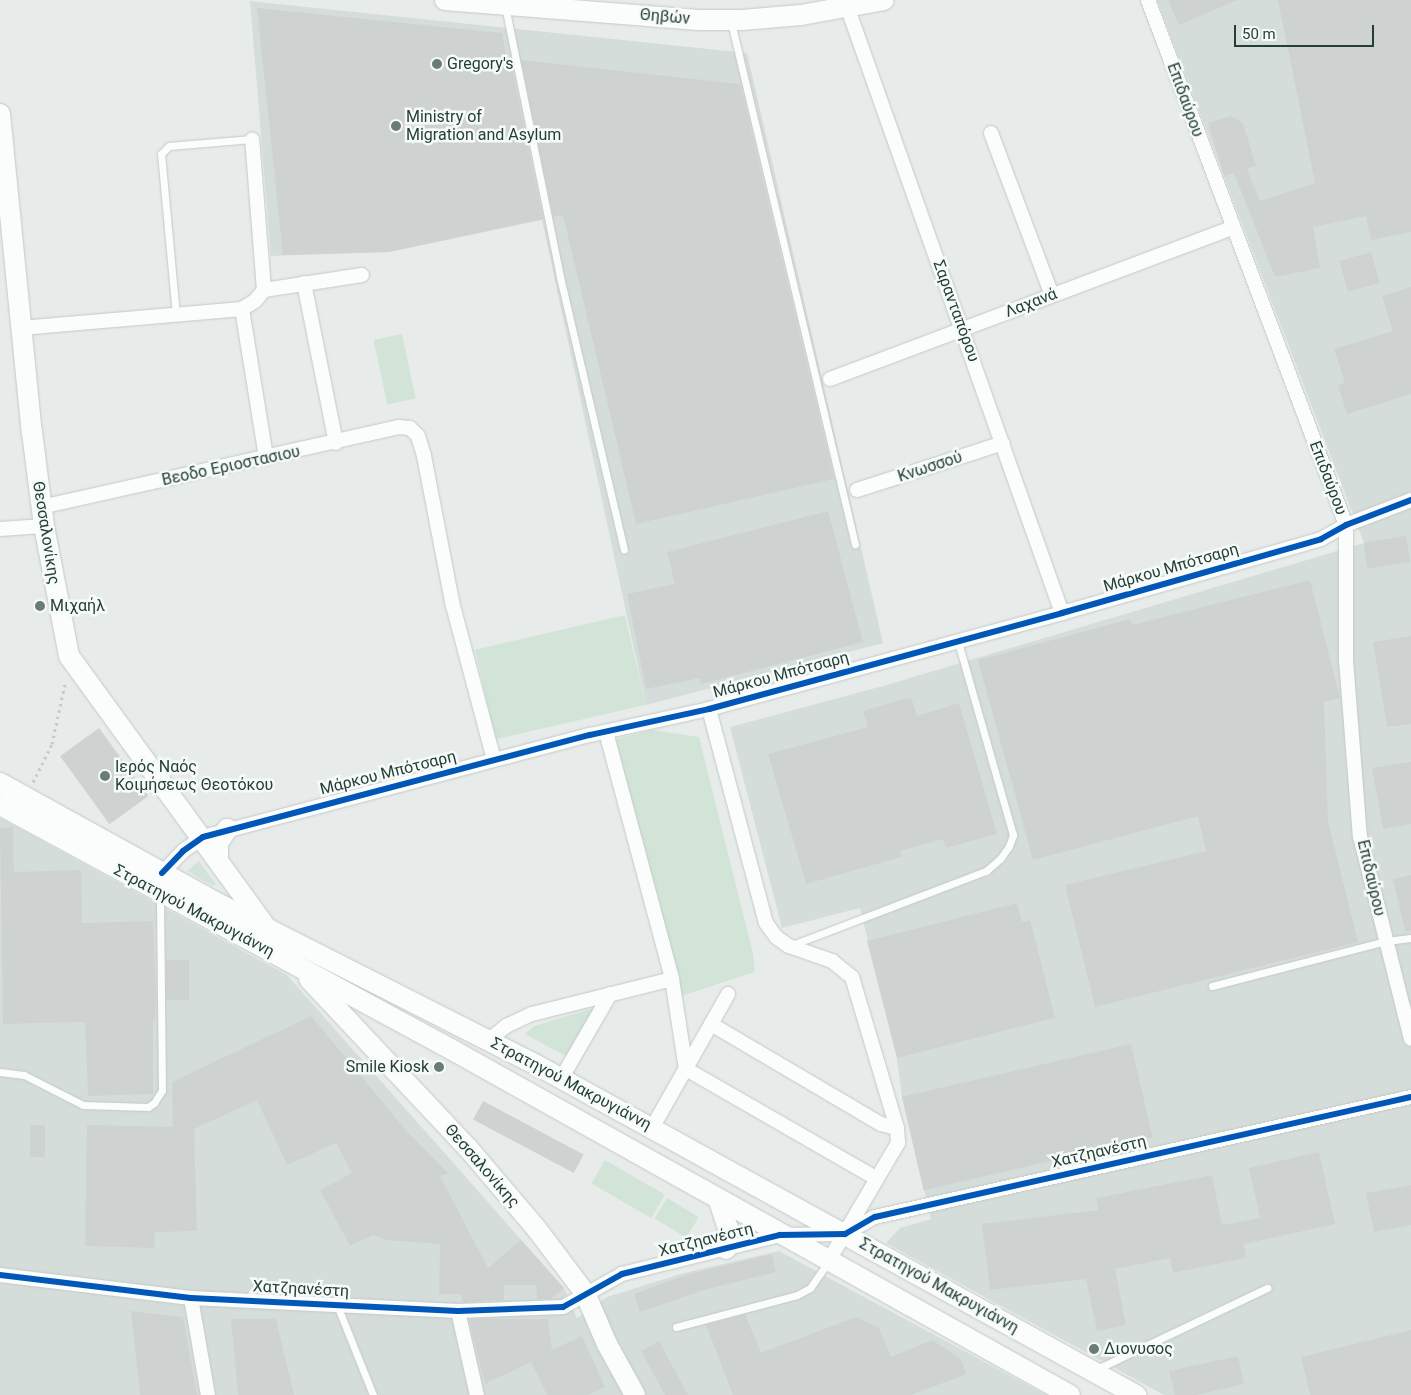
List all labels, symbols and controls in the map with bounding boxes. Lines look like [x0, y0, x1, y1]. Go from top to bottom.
street label: Θηβών [639, 5, 691, 29]
scale bar [1236, 15, 1376, 47]
text: 50 m [1242, 25, 1276, 43]
place label: Gregory's [447, 54, 513, 74]
marker: Gregory's [431, 58, 443, 70]
street label: Επιδαύρου [1163, 60, 1207, 140]
place label: Ministry of Migration and Asylum [406, 107, 561, 145]
marker: Ministry of Migration and Asylum [390, 120, 402, 132]
street label: Σαρανταπόρου [929, 257, 983, 365]
street label: Λαχανά [1002, 284, 1060, 322]
street label: Επιδαύρου [1305, 438, 1351, 518]
street label: Βεοδο Εριοστασιου [160, 442, 302, 490]
street label: Κνωσσού [895, 448, 965, 486]
street label: Θεσσαλονίκης [28, 480, 64, 586]
street label: Μάρκου Μπότσαρη [1101, 540, 1241, 596]
place label: Μιχαήλ [50, 596, 105, 616]
marker: Μιχαήλ [34, 600, 46, 612]
street label: Μάρκου Μπότσαρη [711, 648, 851, 702]
street label: Μάρκου Μπότσαρη [318, 747, 458, 799]
place label: Ιερός Ναός Κοιμήσεως Θεοτόκου [115, 757, 273, 795]
marker: Ιερός Ναός Κοιμήσεως Θεοτόκου [99, 770, 111, 782]
street label: Επιδαύρου [1353, 838, 1389, 918]
street label: Στρατηγού Μακρυγιάννη [110, 860, 278, 962]
street label: Στρατηγού Μακρυγιάννη [487, 1033, 655, 1135]
place label: Smile Kiosk [346, 1057, 429, 1077]
marker: Smile Kiosk [433, 1061, 445, 1073]
street label: Θεσσαλονίκης [441, 1120, 523, 1212]
street label: Χατζηανέστη [1050, 1132, 1148, 1172]
street label: Χατζηανέστη [657, 1219, 755, 1261]
street label: Στρατηγού Μακρυγιάννη [856, 1234, 1022, 1338]
street label: Χατζηανέστη [252, 1277, 350, 1301]
place label: Διονυσος [1104, 1339, 1173, 1359]
marker: Διονυσος [1088, 1343, 1100, 1355]

